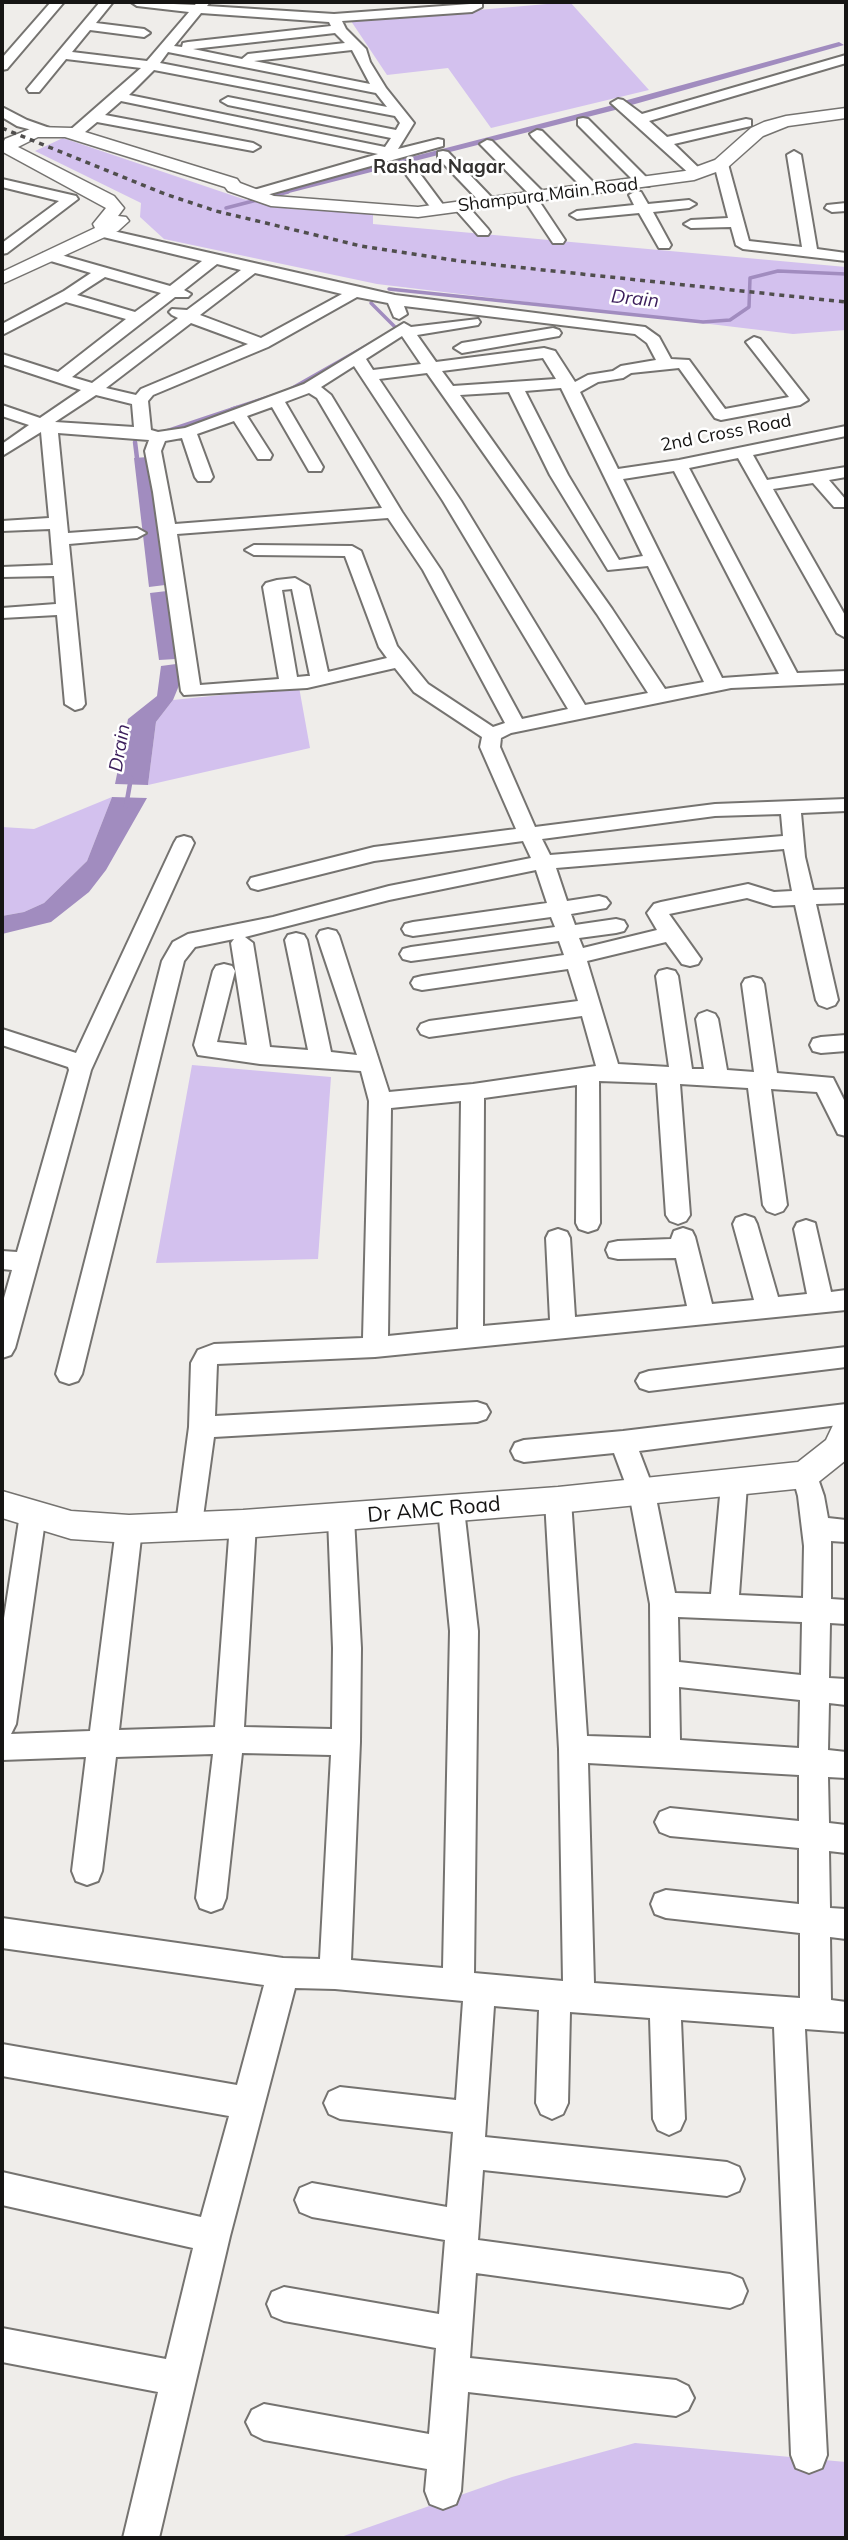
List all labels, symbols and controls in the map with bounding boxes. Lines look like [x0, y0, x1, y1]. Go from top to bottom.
district label: Rashad Nagar [373, 156, 505, 178]
street label: Shampura Main Road [457, 173, 639, 217]
water label: Drain [610, 285, 660, 313]
street label: 2nd Cross Road [659, 410, 793, 456]
water label: Drain [105, 722, 135, 774]
street label: Dr AMC Road [366, 1492, 502, 1528]

